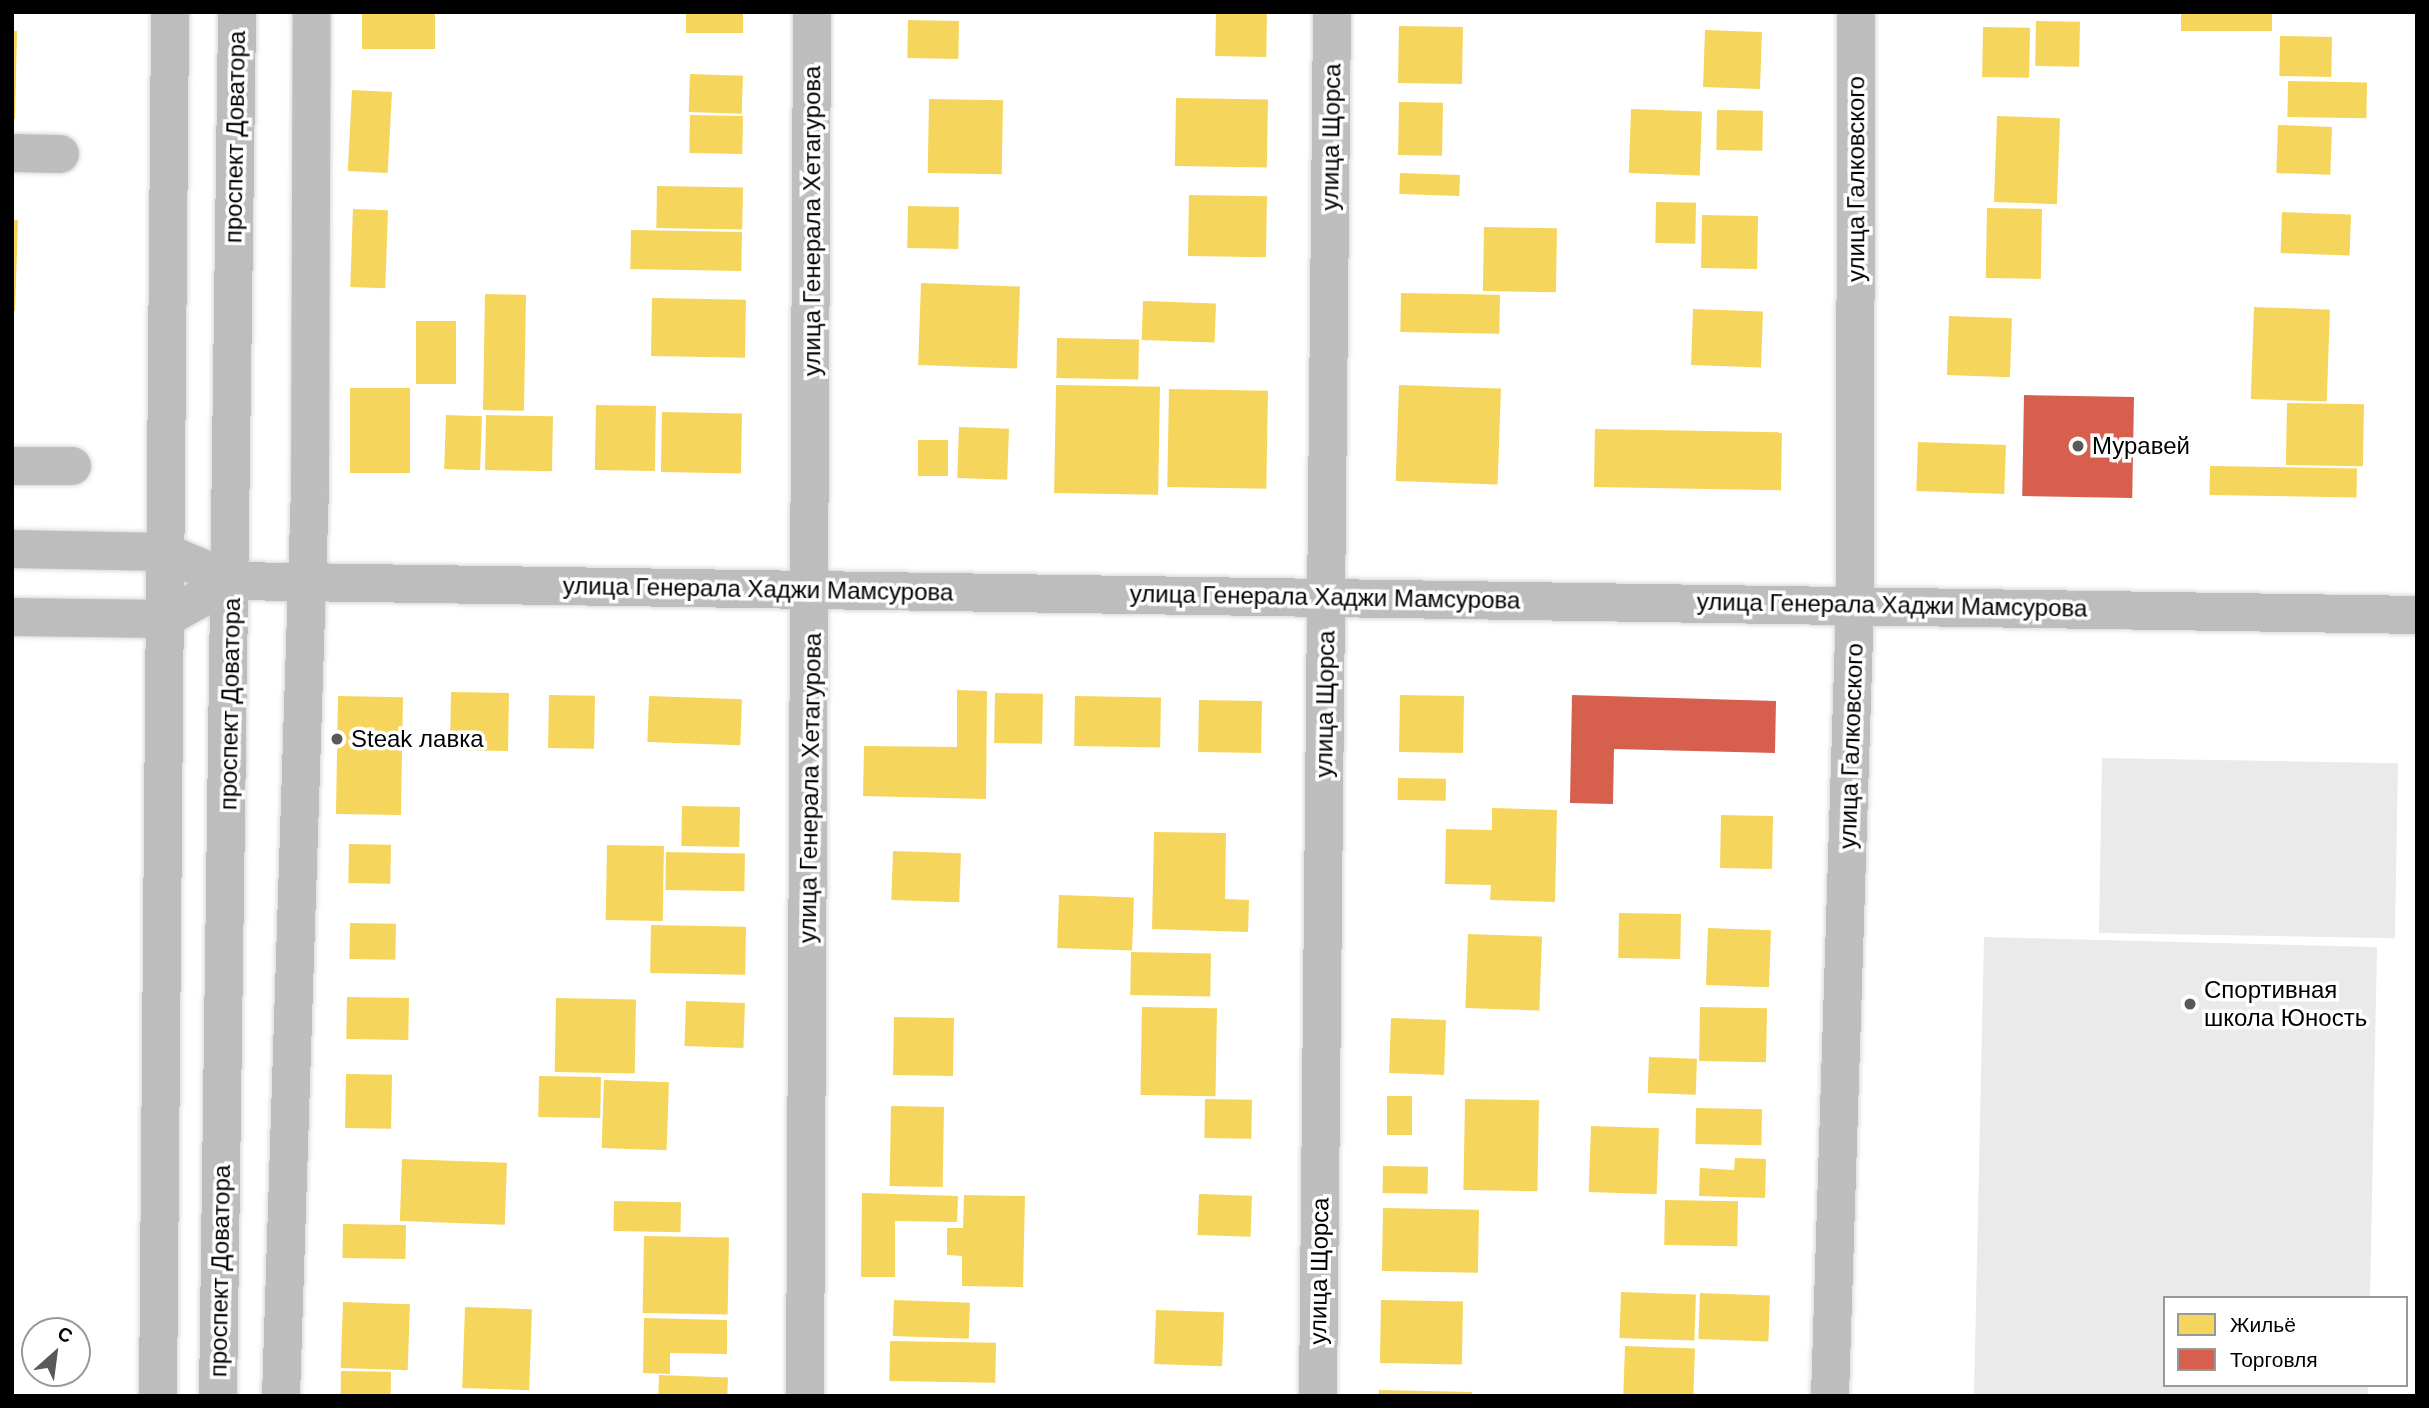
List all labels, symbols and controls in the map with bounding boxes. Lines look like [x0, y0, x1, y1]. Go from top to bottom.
street label: проспект Доватора [219, 31, 251, 243]
street label: улица Щорса [1315, 63, 1347, 211]
street label: улица Генерала Хетагурова [798, 66, 826, 376]
street label: улица Галковского [1842, 76, 1870, 282]
place label: Муравей [2092, 432, 2190, 460]
marker: Муравей [2070, 438, 2086, 454]
street label: улица Генерала Хаджи Мамсурова [563, 571, 953, 607]
street label: улица Генерала Хаджи Мамсурова [1130, 579, 1520, 615]
street label: улица Генерала Хаджи Мамсурова [1697, 587, 2087, 623]
street label: проспект Доватора [214, 598, 246, 810]
street label: улица Щорса [1309, 630, 1341, 778]
street label: улица Генерала Хетагурова [793, 633, 827, 943]
street label: улица Галковского [1833, 643, 1869, 849]
place label: Steak лавка [351, 725, 484, 753]
marker: Steak лавка [329, 731, 345, 747]
place label: Спортивная школа Юность [2204, 976, 2367, 1032]
marker: Спортивная школа Юность [2182, 996, 2198, 1012]
street label: проспект Доватора [204, 1165, 236, 1377]
street label: улица Щорса [1303, 1197, 1335, 1345]
legend [2163, 1296, 2408, 1387]
text: Жильё [2230, 1313, 2296, 1336]
north arrow [21, 1317, 91, 1387]
text: С [54, 1322, 76, 1347]
text: Торговля [2230, 1348, 2318, 1371]

